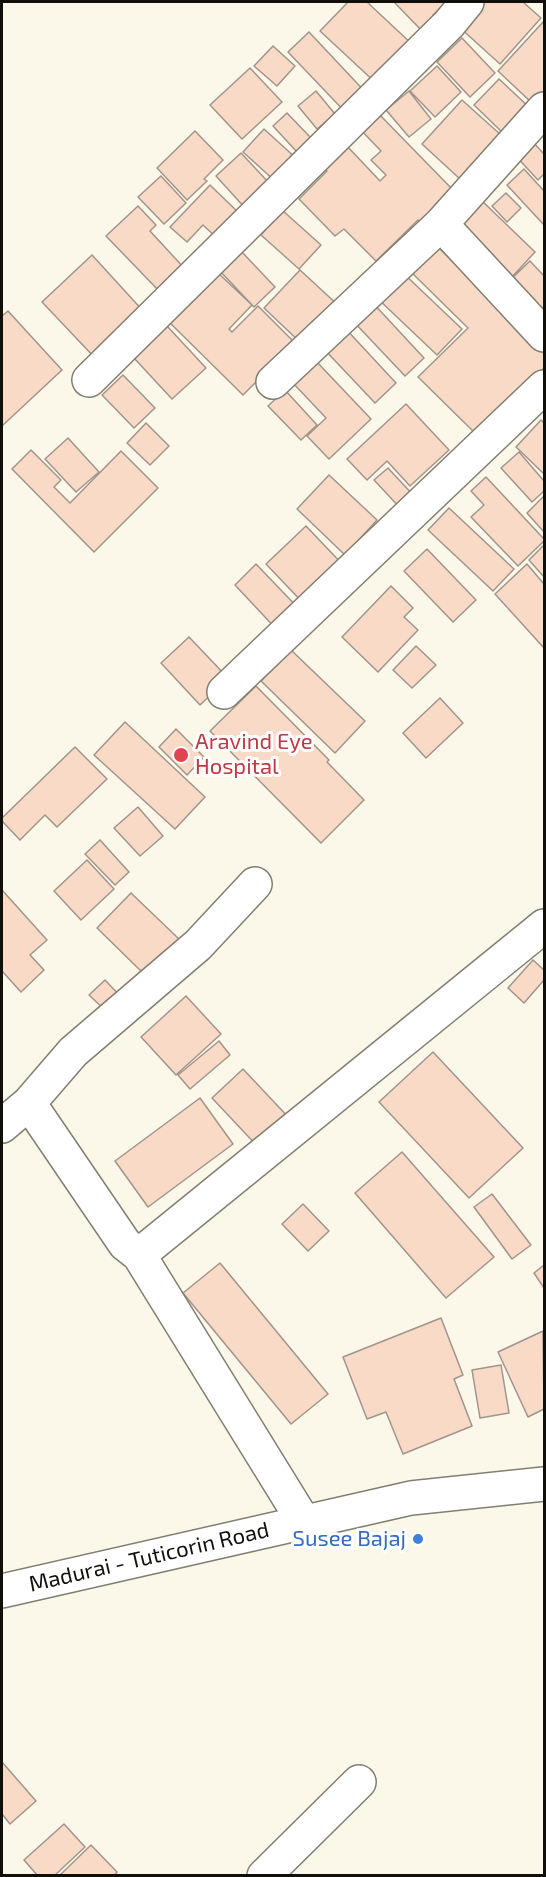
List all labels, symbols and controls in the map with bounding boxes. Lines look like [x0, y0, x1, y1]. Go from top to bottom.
place label: Aravind Eye Hospital [195, 729, 313, 780]
marker: Aravind Eye Hospital [172, 746, 190, 764]
street label: Madurai - Tuticorin Road [26, 1517, 272, 1597]
place label: Susee Bajaj [293, 1526, 406, 1552]
marker: Susee Bajaj [411, 1532, 425, 1546]

